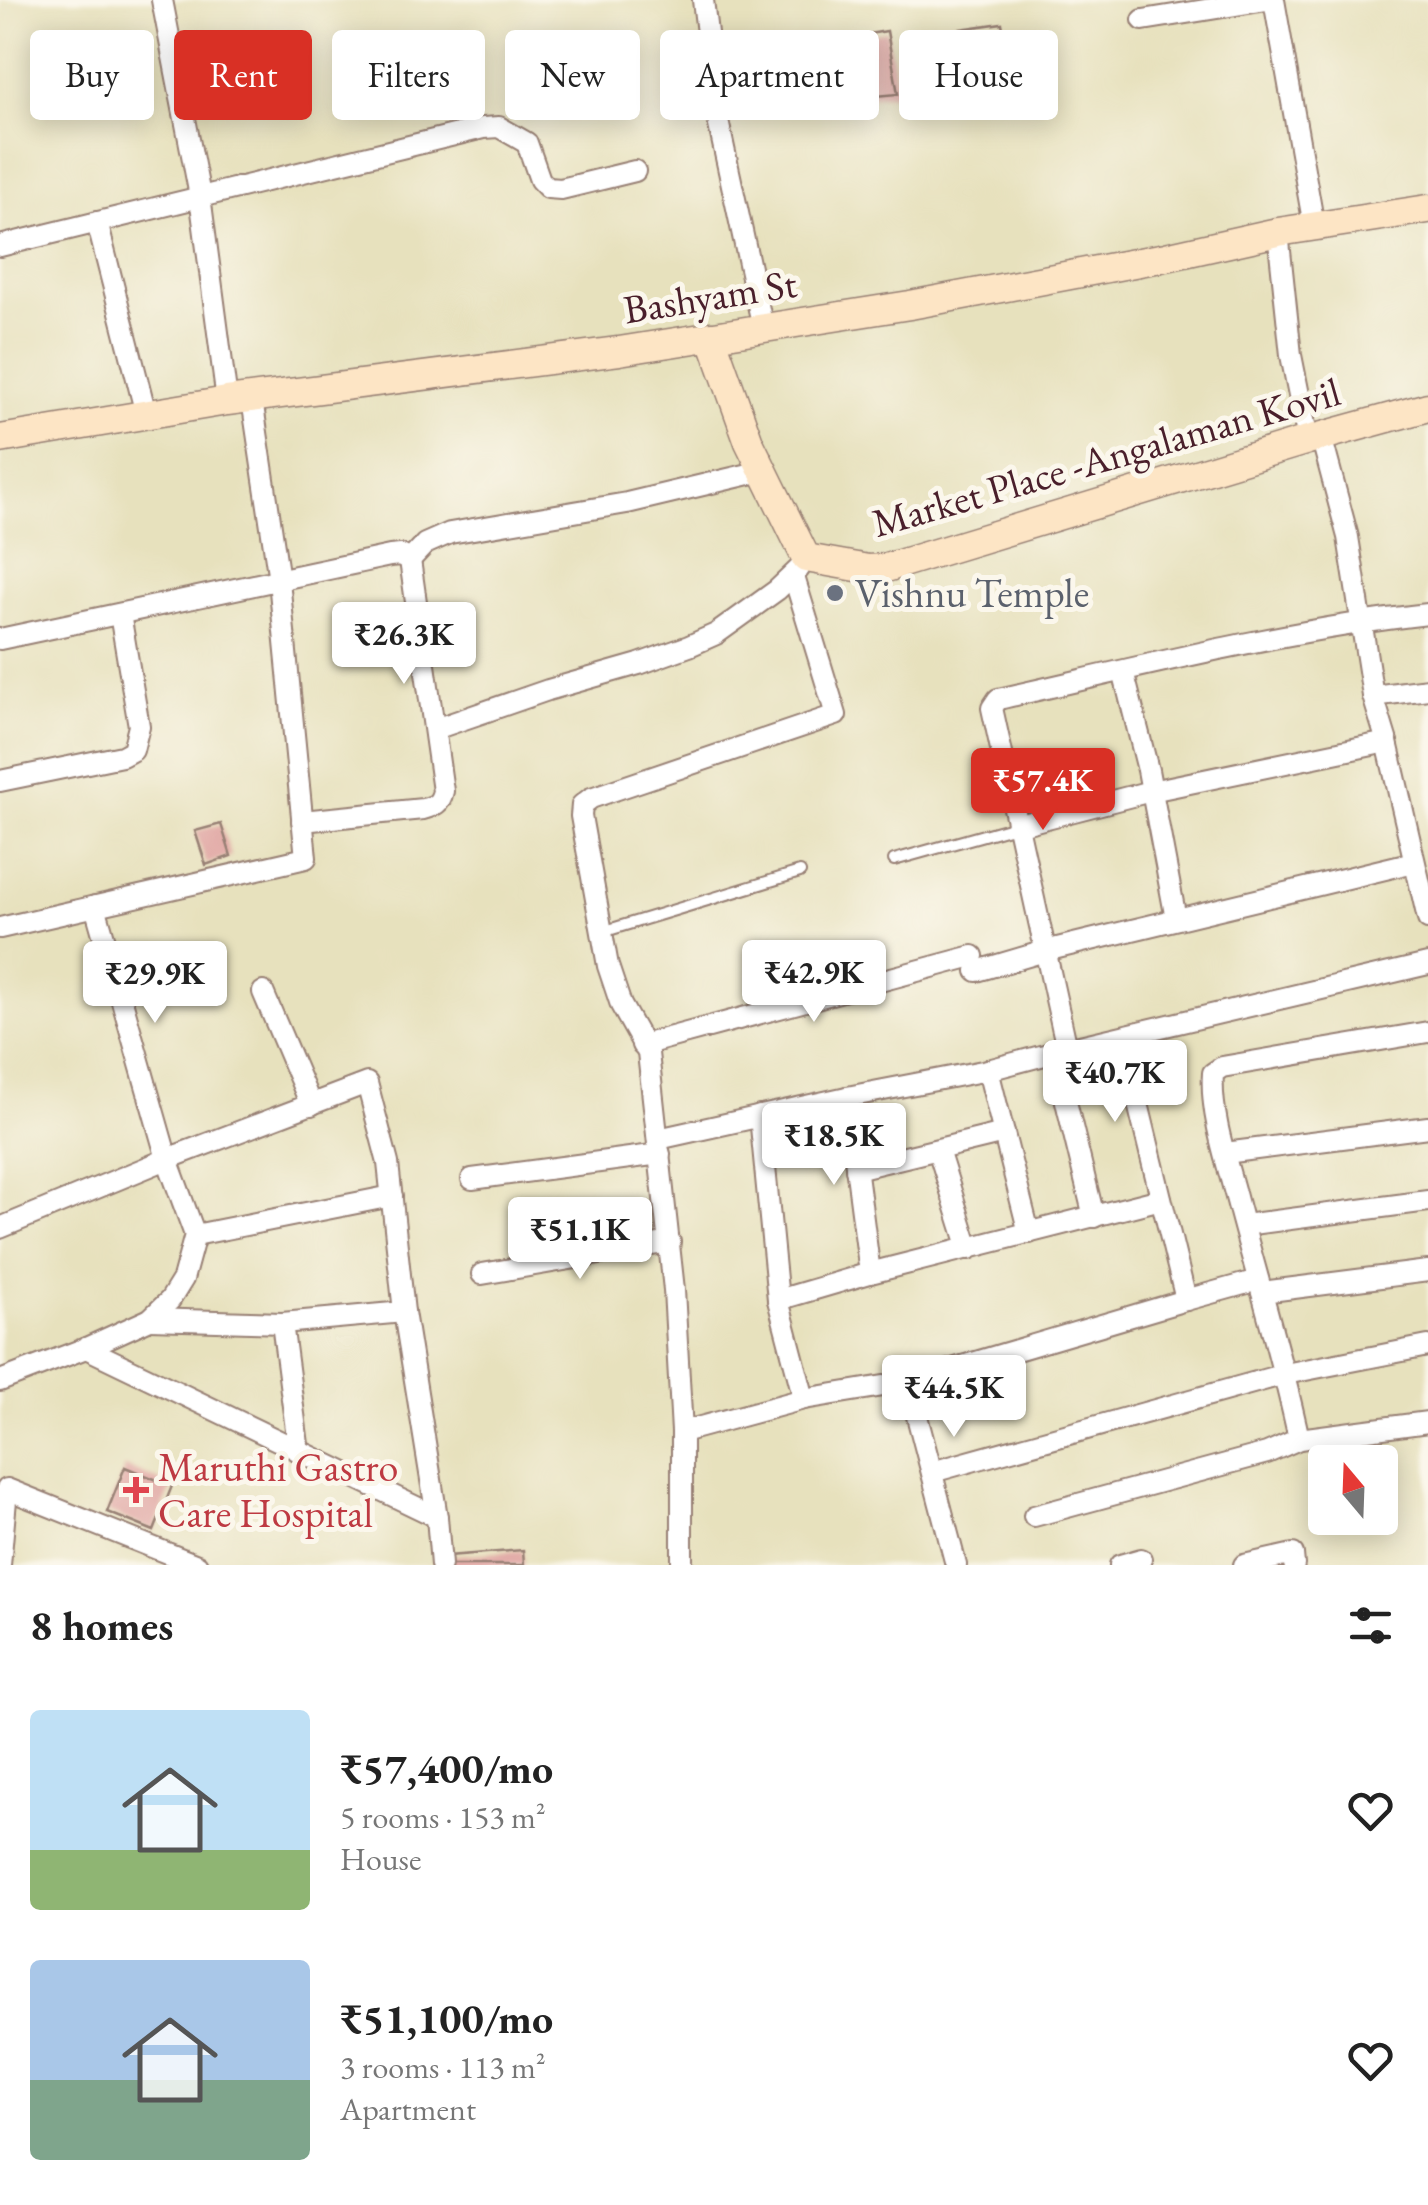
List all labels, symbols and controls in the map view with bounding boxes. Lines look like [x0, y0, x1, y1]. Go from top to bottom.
chip: Buy [30, 30, 154, 120]
chip: Rent [174, 30, 312, 120]
chip: Filters [332, 30, 485, 120]
chip: New [505, 30, 640, 120]
chip: Apartment [660, 30, 879, 120]
chip: House [899, 30, 1058, 120]
street label: Bashyam St [620, 257, 801, 335]
street label: Market Place -Angalaman Kovil [866, 365, 1346, 549]
place label: Vishnu Temple [855, 567, 1089, 619]
marker: Vishnu Temple [824, 582, 846, 604]
pin: ₹26.3K [323, 602, 485, 687]
text: ₹26.3K [354, 613, 454, 655]
pin: ₹57.4K [962, 748, 1124, 833]
text: ₹57.4K [993, 759, 1093, 801]
pin: ₹42.9K [733, 940, 895, 1025]
pin: ₹29.9K [74, 941, 236, 1026]
text: ₹42.9K [764, 951, 864, 993]
text: ₹29.9K [105, 952, 205, 994]
pin: ₹40.7K [1034, 1040, 1196, 1125]
text: ₹40.7K [1065, 1051, 1165, 1093]
pin: ₹18.5K [753, 1103, 915, 1188]
text: ₹18.5K [784, 1114, 884, 1156]
pin: ₹51.1K [499, 1197, 661, 1282]
text: ₹51.1K [530, 1208, 630, 1250]
pin: ₹44.5K [873, 1355, 1035, 1440]
text: ₹44.5K [904, 1366, 1004, 1408]
place label: Maruthi Gastro Care Hospital [158, 1441, 398, 1539]
north arrow [1308, 1445, 1398, 1535]
map controls [1308, 1445, 1398, 1535]
marker: Maruthi Gastro Care Hospital [123, 1477, 149, 1503]
text: 8 homes [30, 1598, 173, 1653]
icon: filters [1343, 1598, 1398, 1653]
text: ₹57,400/mo [340, 1741, 553, 1796]
icon: home [110, 1750, 230, 1870]
icon: heart [1343, 1783, 1398, 1838]
text: 5 rooms · 153 m² [340, 1796, 546, 1838]
text: House [340, 1838, 421, 1880]
text: ₹51,100/mo [340, 1991, 553, 2046]
icon: home [110, 2000, 230, 2120]
icon: heart [1343, 2033, 1398, 2088]
text: 3 rooms · 113 m² [340, 2046, 546, 2088]
text: Apartment [340, 2088, 476, 2130]

